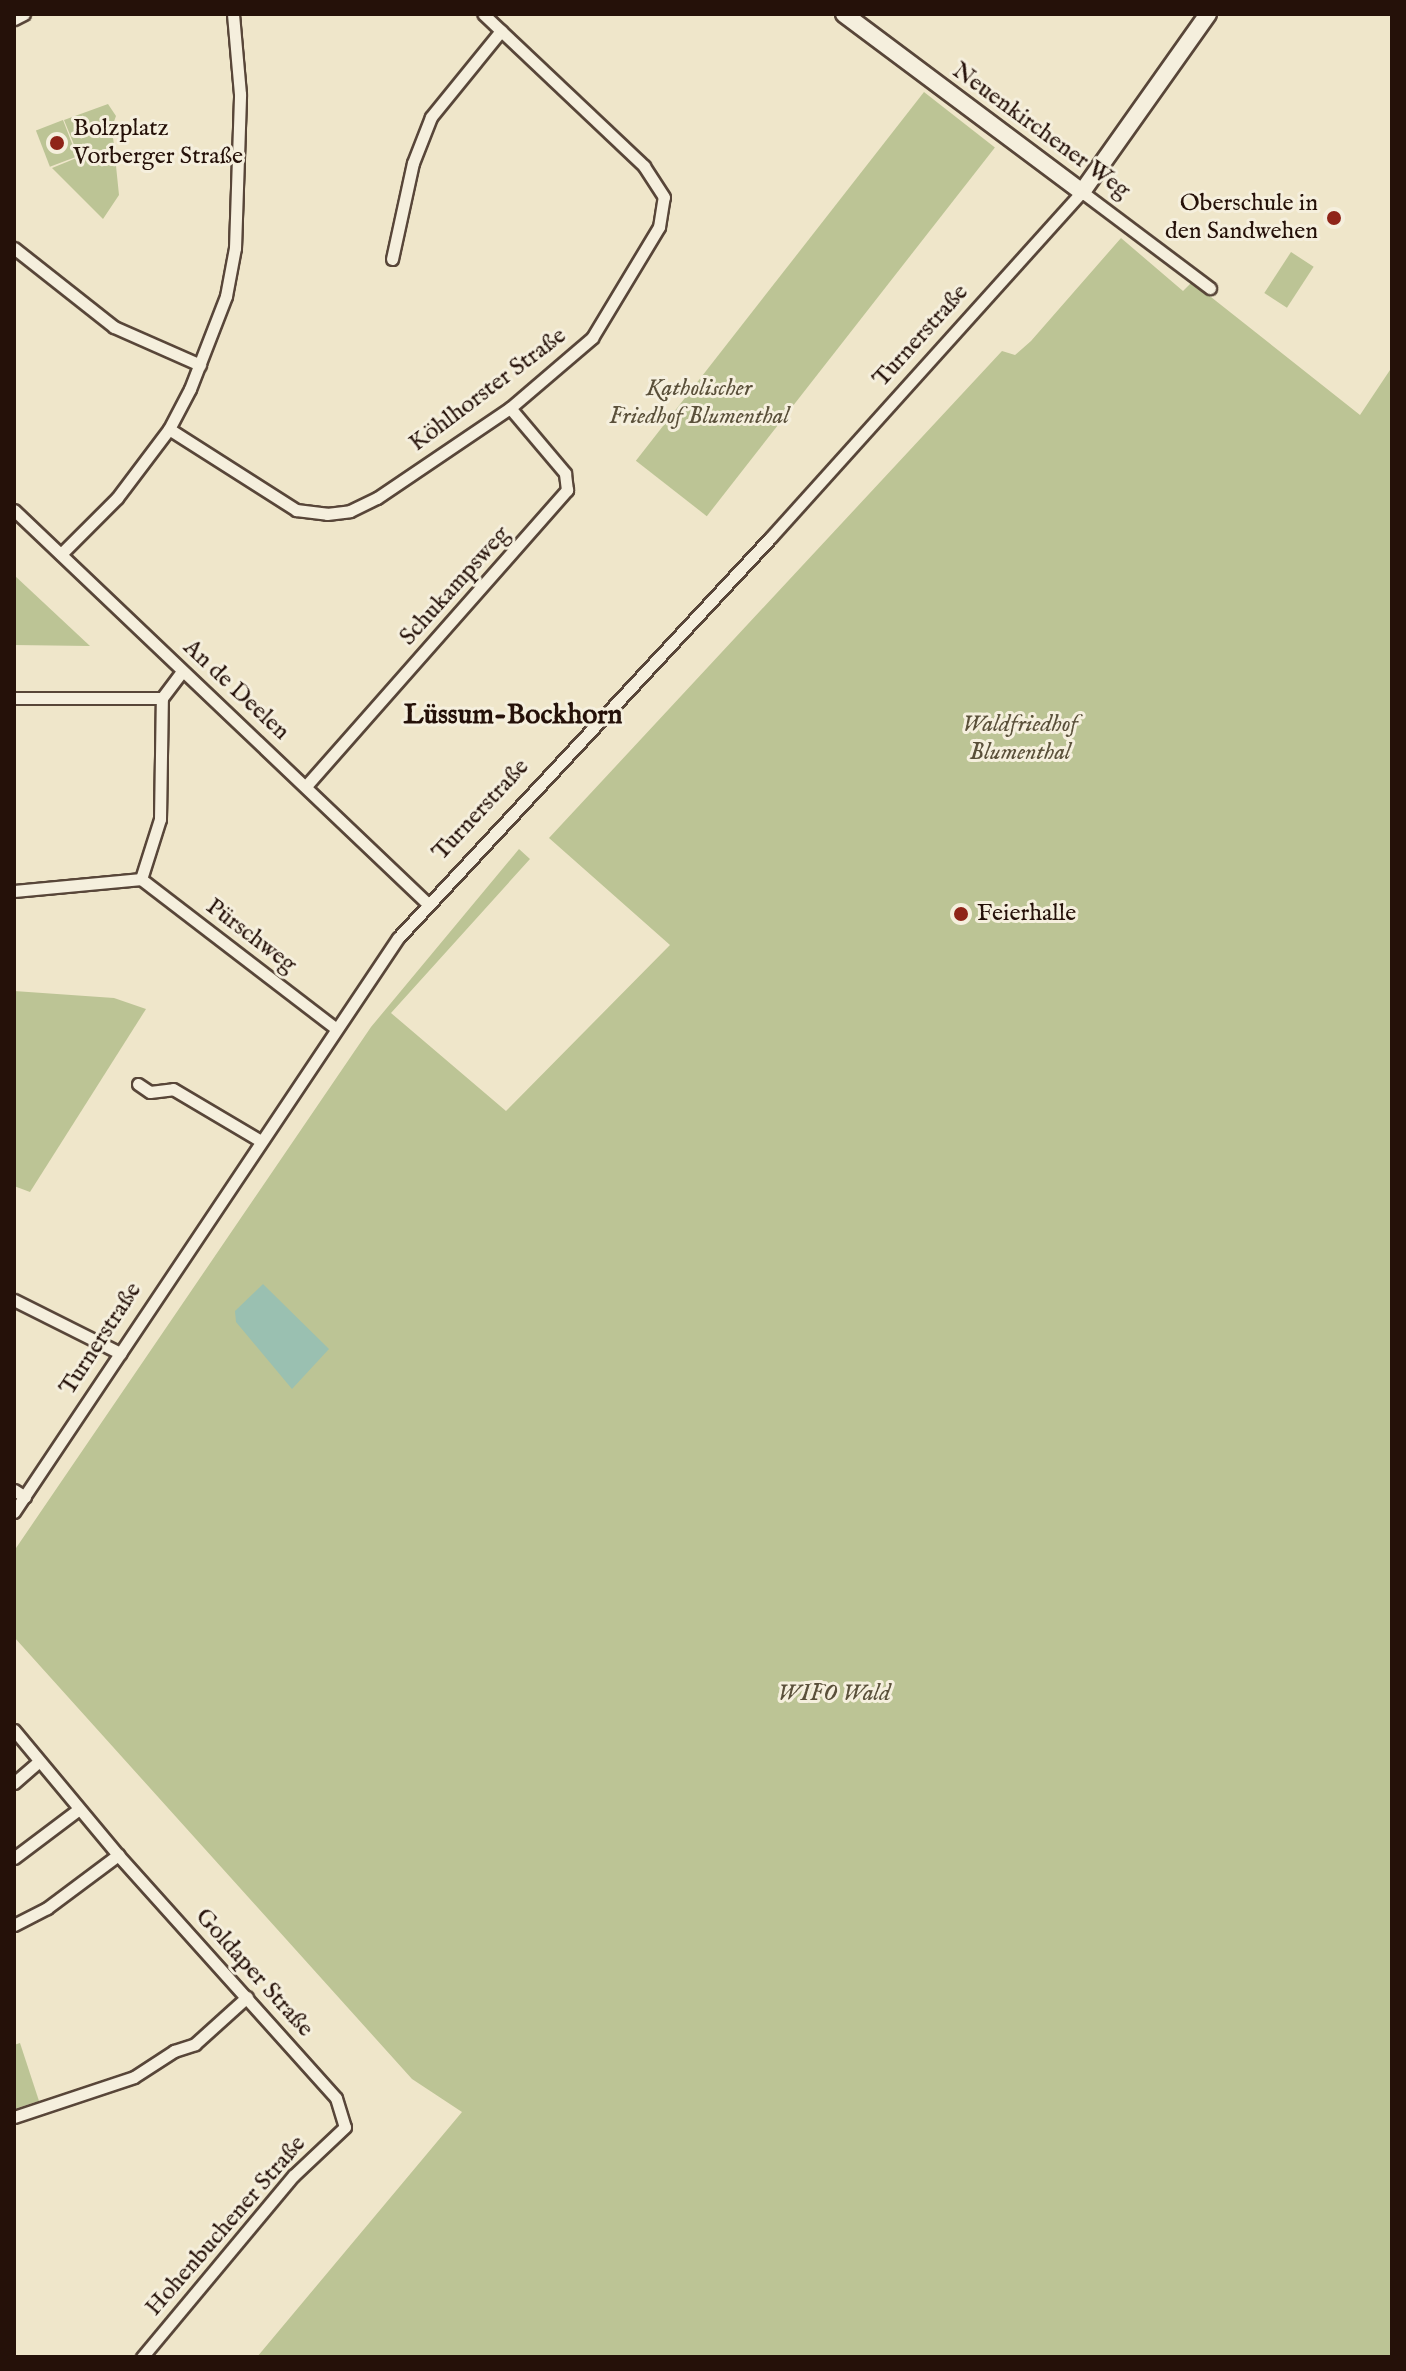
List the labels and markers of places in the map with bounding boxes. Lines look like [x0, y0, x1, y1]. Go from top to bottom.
place label: Bolzplatz Vorberger Straße [73, 115, 243, 171]
marker: Bolzplatz Vorberger Straße [48, 134, 66, 152]
place label: Oberschule in den Sandwehen [1165, 190, 1318, 246]
marker: Oberschule in den Sandwehen [1325, 209, 1343, 227]
place label: Feierhalle [977, 900, 1076, 928]
marker: Feierhalle [952, 905, 970, 923]

